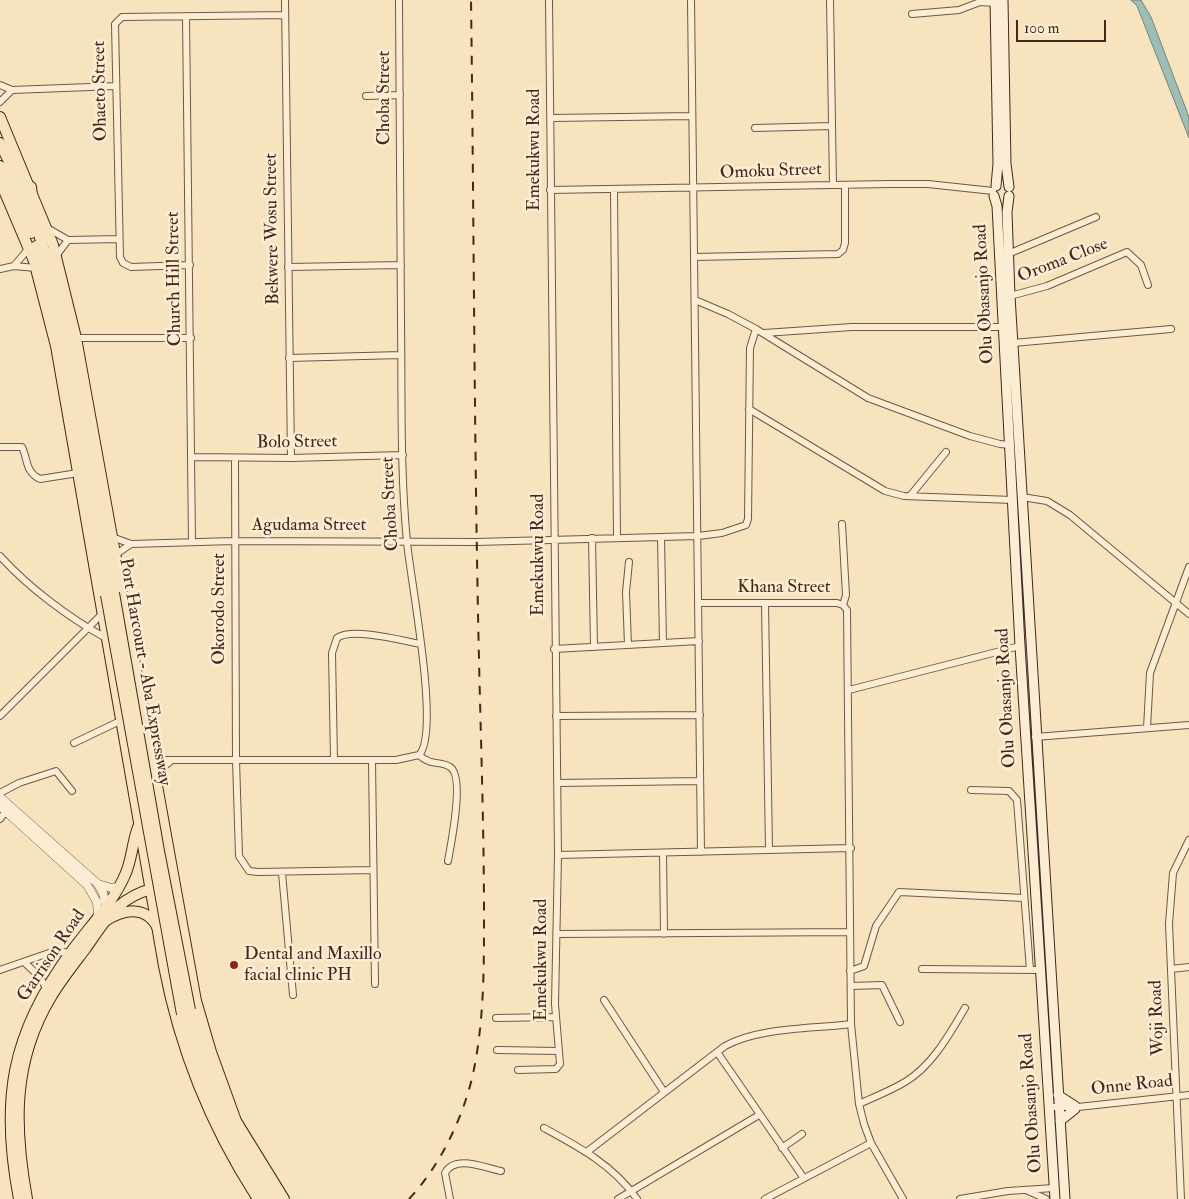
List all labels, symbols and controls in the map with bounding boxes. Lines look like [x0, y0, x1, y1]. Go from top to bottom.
scale bar [1019, 10, 1109, 42]
text: 100 m [1024, 19, 1059, 38]
street label: Ohaeto Street [89, 41, 113, 141]
street label: Choba Street [374, 51, 396, 145]
street label: Emekukwu Road [524, 89, 546, 211]
street label: Bekwere Wosu Street [261, 153, 285, 305]
street label: Omoku Street [720, 159, 822, 185]
street label: Church Hill Street [163, 211, 187, 347]
street label: Olu Obasanjo Road [971, 223, 999, 365]
street label: Oroma Close [1015, 234, 1111, 288]
street label: Bolo Street [256, 431, 338, 455]
street label: Choba Street [378, 456, 404, 552]
street label: Emekukwu Road [528, 494, 550, 616]
street label: Agudama Street [252, 515, 366, 537]
street label: Okorodo Street [209, 553, 231, 665]
street label: Port Harcourt - Aba Expressway [113, 556, 175, 788]
street label: Khana Street [737, 577, 831, 599]
street label: Olu Obasanjo Road [993, 627, 1021, 769]
street label: Emekukwu Road [531, 899, 553, 1021]
street label: Garrison Road [13, 906, 91, 1006]
place label: Dental and Maxillo facial clinic PH [244, 944, 382, 986]
marker: Dental and Maxillo facial clinic PH [228, 959, 240, 971]
street label: Woji Road [1146, 980, 1170, 1056]
street label: Olu Obasanjo Road [1016, 1032, 1048, 1174]
street label: Onne Road [1090, 1071, 1174, 1101]

